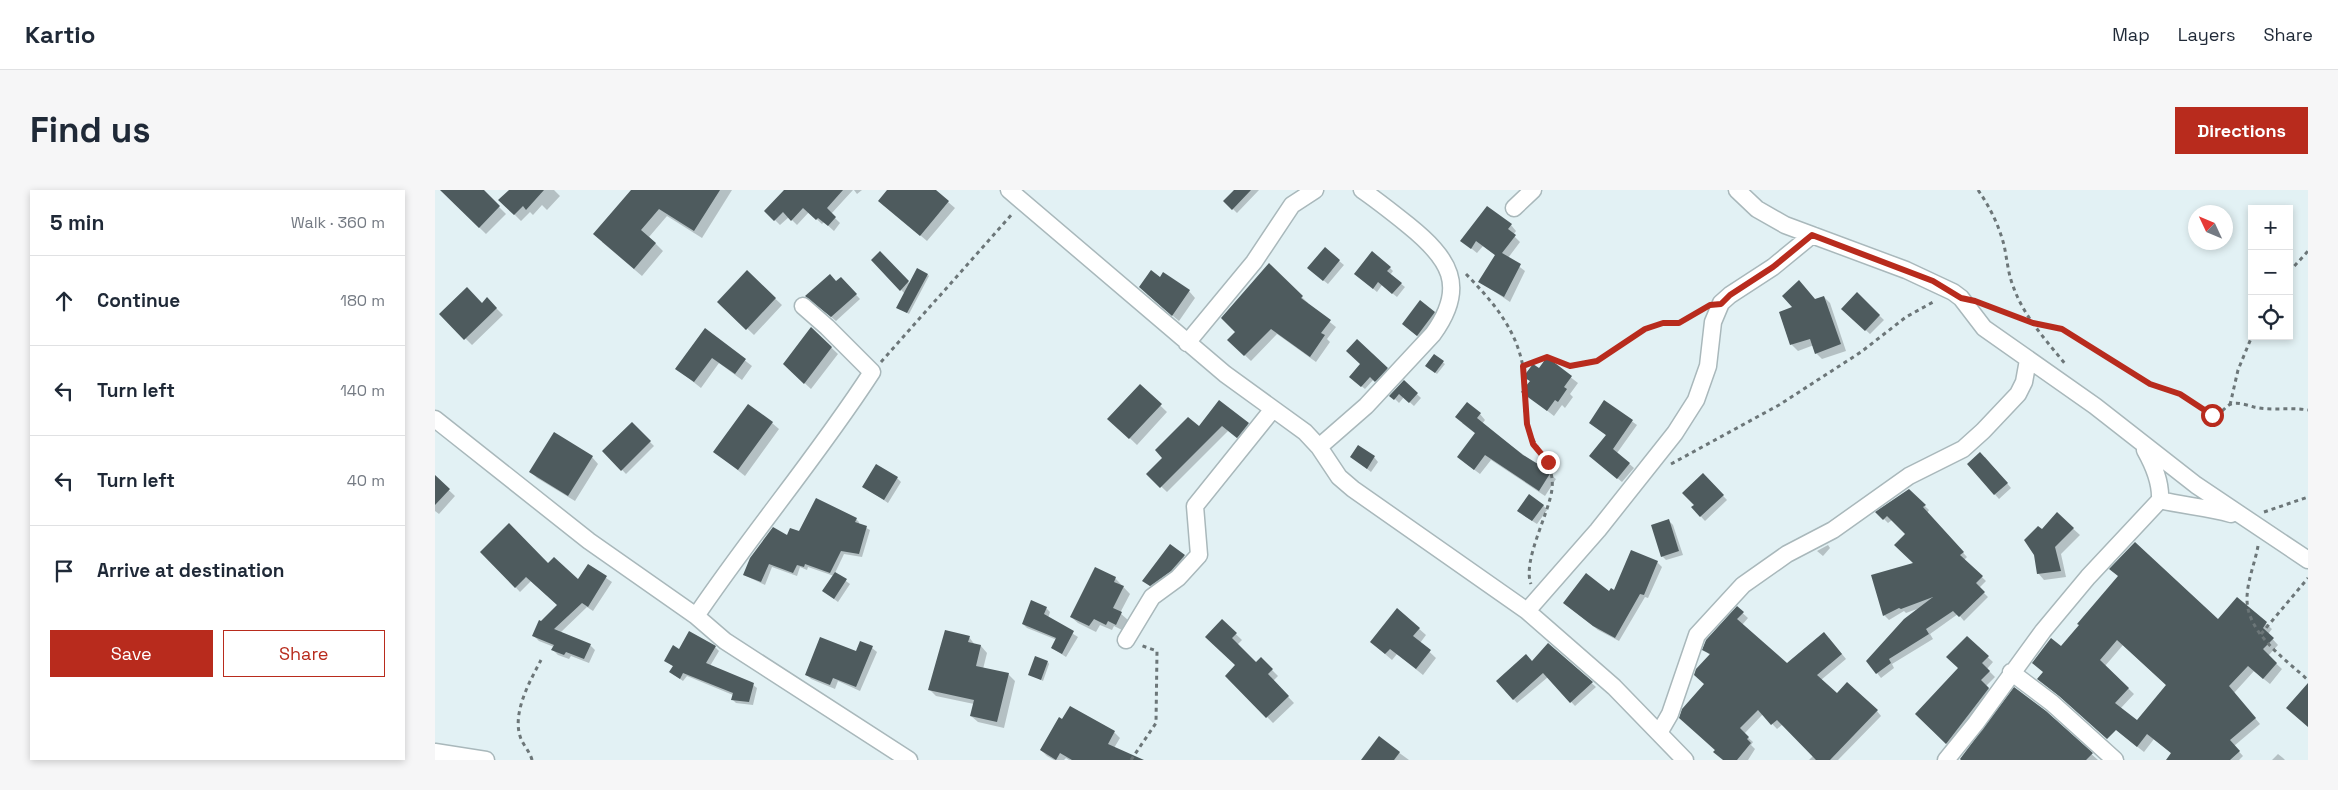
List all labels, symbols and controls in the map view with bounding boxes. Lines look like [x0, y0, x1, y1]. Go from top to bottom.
text: Kartio [25, 19, 95, 50]
text: Map [2112, 23, 2150, 46]
text: Layers [2178, 23, 2235, 46]
text: Share [2263, 23, 2313, 46]
button: Directions [2175, 107, 2308, 154]
text: Find us [30, 108, 151, 152]
north arrow [2188, 205, 2233, 250]
map controls [2248, 205, 2293, 340]
button: + [2248, 205, 2293, 250]
text: 5 min [50, 209, 104, 236]
text: Walk · 360 m [291, 212, 385, 233]
button: − [2248, 250, 2293, 295]
icon: ahead [50, 287, 78, 315]
text: Continue [97, 288, 180, 313]
text: 180 m [340, 290, 385, 311]
button: locate [2248, 295, 2293, 340]
icon: left [50, 377, 78, 405]
text: Turn left [97, 378, 175, 403]
text: 140 m [340, 380, 385, 401]
route start [2201, 404, 2224, 427]
route end [1537, 451, 1560, 474]
icon: left [50, 467, 78, 495]
text: Turn left [97, 468, 175, 493]
text: 40 m [347, 470, 385, 491]
icon: arrive [50, 557, 78, 585]
text: Arrive at destination [97, 558, 285, 583]
button: Save [50, 630, 213, 677]
button: Share [223, 630, 385, 677]

